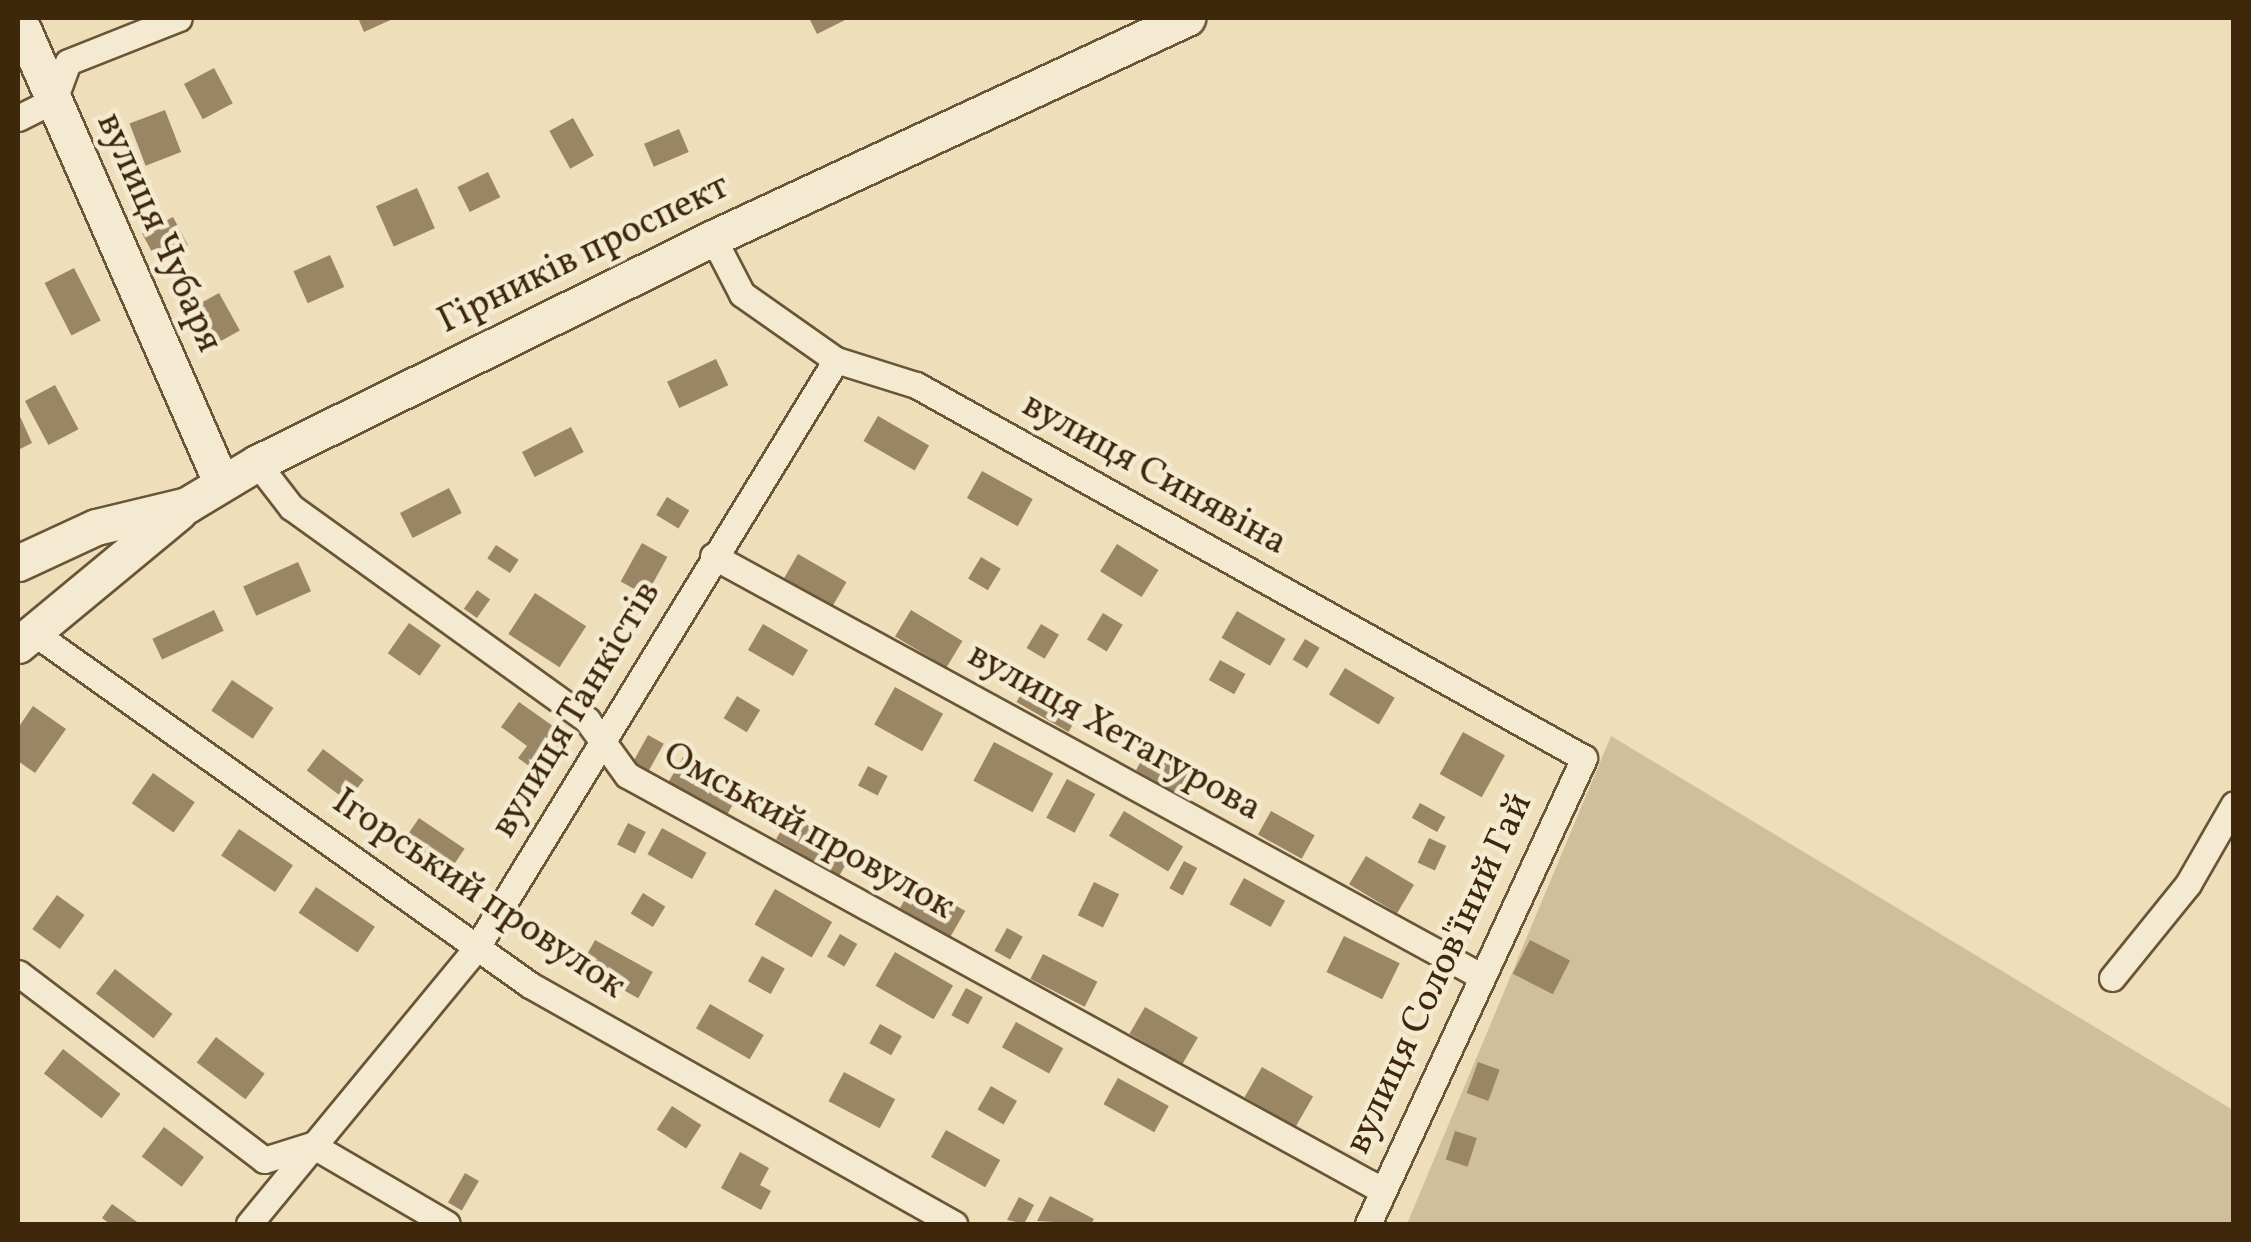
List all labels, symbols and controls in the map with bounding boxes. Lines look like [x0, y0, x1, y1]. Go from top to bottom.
street label: вулиця Чубаря [85, 106, 231, 360]
street label: Гірників проспект [431, 165, 737, 345]
street label: вулиця Синявіна [1014, 383, 1294, 567]
street label: вулиця Танкістів [482, 573, 672, 847]
street label: вулиця Хетагурова [959, 633, 1269, 833]
street label: Омський провулок [654, 733, 962, 931]
street label: Ігорський провулок [323, 780, 633, 1010]
street label: вулиця Солов'їний Гай [1336, 787, 1544, 1161]

